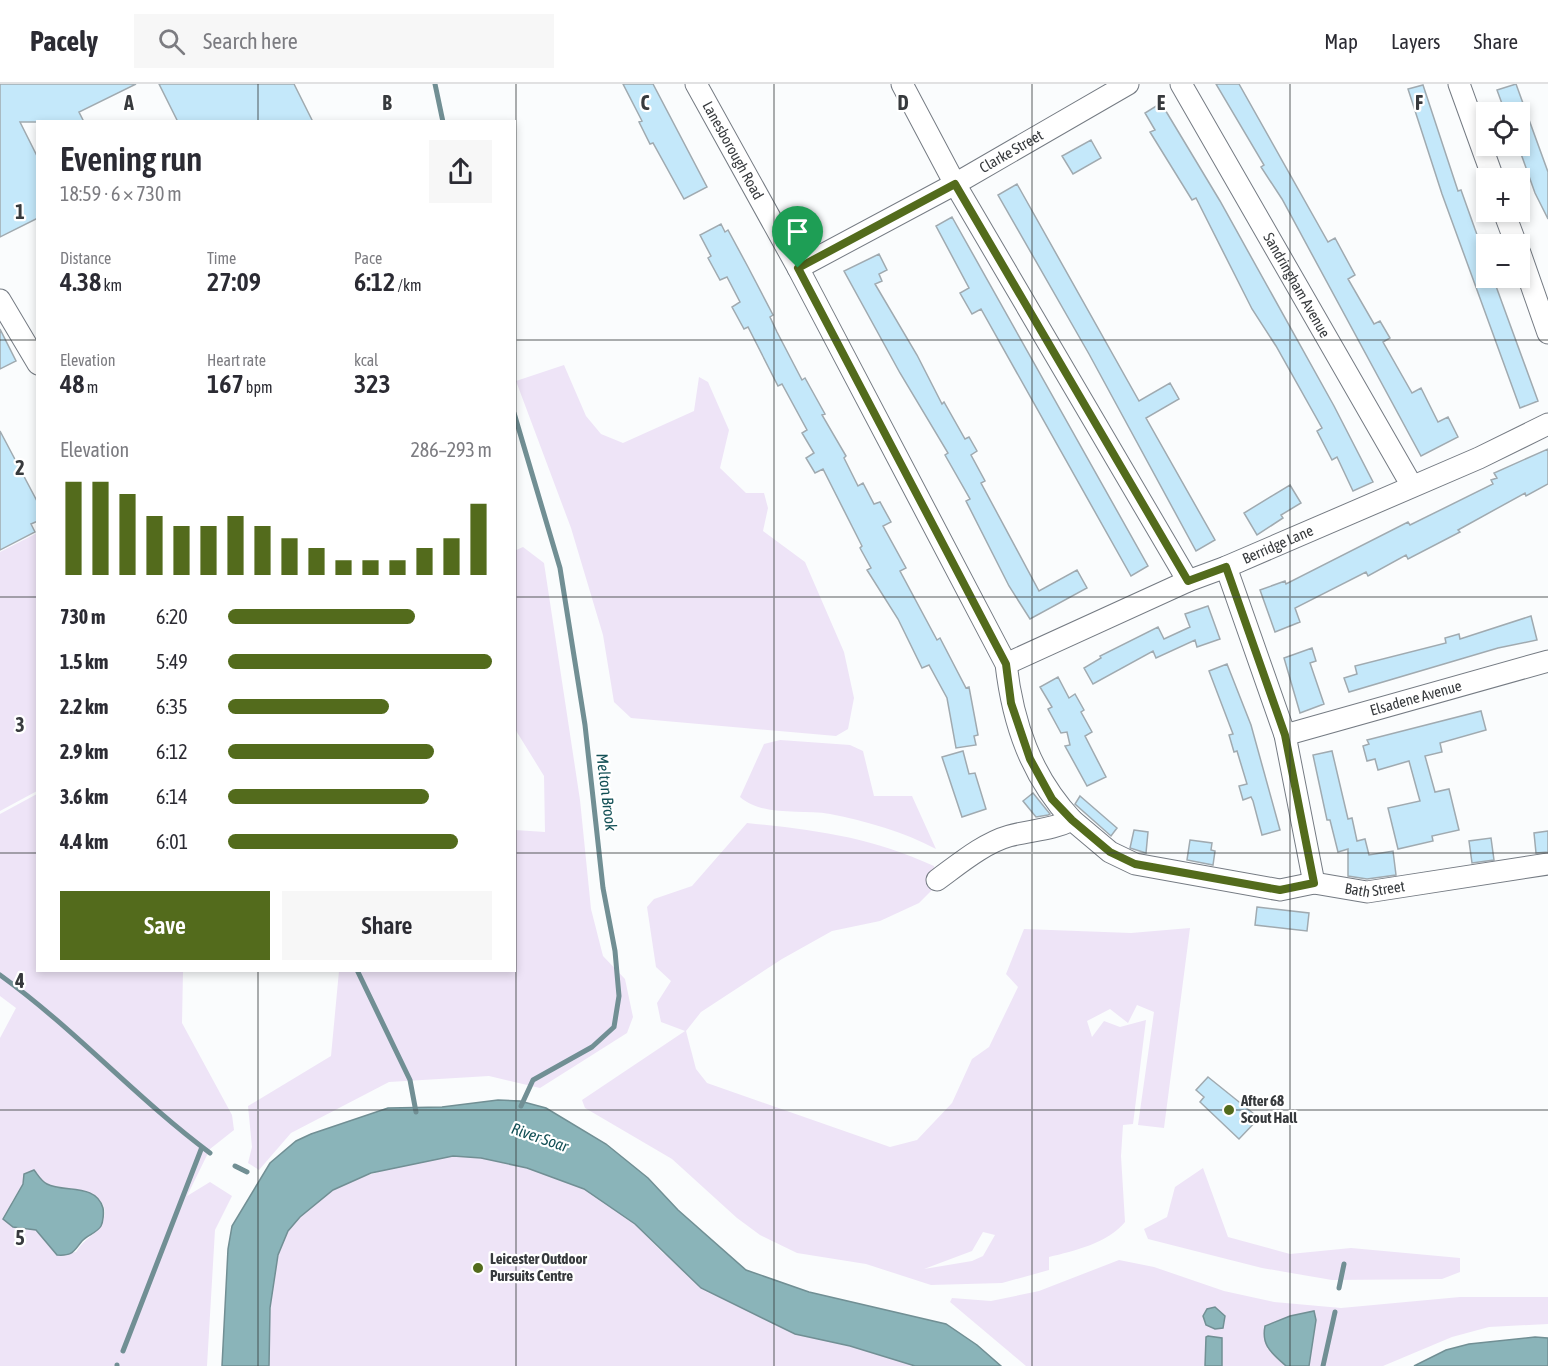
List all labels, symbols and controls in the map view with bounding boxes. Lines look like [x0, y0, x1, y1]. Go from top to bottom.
search box [134, 14, 554, 68]
text: Pacely [30, 25, 98, 57]
icon: search [155, 25, 188, 58]
text: Search here [203, 28, 298, 54]
text: Map [1324, 29, 1358, 53]
text: Layers [1391, 29, 1441, 53]
text: Share [1474, 29, 1518, 53]
text: A [123, 91, 134, 114]
text: B [382, 91, 392, 114]
text: C [641, 91, 650, 114]
text: D [897, 91, 909, 114]
text: E [1157, 91, 1166, 114]
text: F [1415, 91, 1423, 114]
street label: Lanesborough Road [699, 98, 767, 202]
map controls [1476, 102, 1530, 288]
button: locate [1476, 102, 1530, 156]
street label: Clarke Street [976, 126, 1046, 176]
text: Evening run [60, 140, 202, 178]
button: share [429, 140, 492, 203]
button: + [1476, 168, 1530, 222]
text: 18:59 · 6 × 730 m [60, 182, 182, 205]
text: 1 [15, 200, 25, 223]
pin [772, 206, 823, 268]
icon: arrive [781, 215, 814, 248]
street label: Sandringham Avenue [1260, 230, 1334, 340]
button: − [1476, 234, 1530, 288]
text: Distance [60, 249, 111, 267]
text: Time [207, 249, 236, 267]
text: Pace [354, 249, 382, 267]
text: 4.38 [60, 267, 101, 297]
text: 27:09 [207, 267, 261, 297]
text: 6:12 [354, 267, 395, 297]
text: km [101, 276, 122, 294]
text: /km [395, 276, 421, 294]
text: Elevation [60, 351, 115, 369]
text: Heart rate [207, 351, 266, 369]
text: kcal [354, 351, 378, 369]
text: 48 [60, 369, 84, 399]
text: 167 [207, 369, 244, 399]
text: 323 [354, 369, 391, 399]
text: m [84, 378, 98, 396]
text: bpm [244, 378, 273, 396]
text: Elevation [60, 438, 129, 461]
text: 286–293 m [410, 438, 492, 461]
text: 2 [15, 456, 25, 479]
street label: Berridge Lane [1240, 521, 1316, 567]
text: 730 m [60, 605, 105, 628]
text: 6:20 [156, 605, 188, 628]
text: 1.5 km [60, 650, 108, 673]
text: 5:49 [156, 650, 188, 673]
street label: Elsadene Avenue [1368, 677, 1464, 719]
text: 2.2 km [60, 695, 108, 718]
text: 6:35 [156, 695, 188, 718]
text: 3 [15, 713, 25, 736]
text: 2.9 km [60, 740, 108, 763]
text: 6:12 [156, 740, 188, 763]
water label: Melton Brook [593, 752, 621, 833]
text: 3.6 km [60, 785, 108, 808]
text: 6:14 [156, 785, 188, 808]
text: 4.4 km [60, 830, 108, 853]
text: 6:01 [156, 830, 188, 853]
street label: Bath Street [1343, 877, 1406, 900]
button: Save [60, 891, 270, 960]
button: Share [282, 891, 492, 960]
text: 4 [14, 969, 25, 992]
place label: After 68 Scout Hall [1240, 1092, 1298, 1126]
marker: After 68 Scout Hall [1222, 1103, 1236, 1117]
water label: River Soar [509, 1119, 572, 1155]
text: 5 [15, 1226, 25, 1249]
place label: Leicester Outdoor Pursuits Centre [490, 1250, 588, 1284]
marker: Leicester Outdoor Pursuits Centre [471, 1261, 485, 1275]

